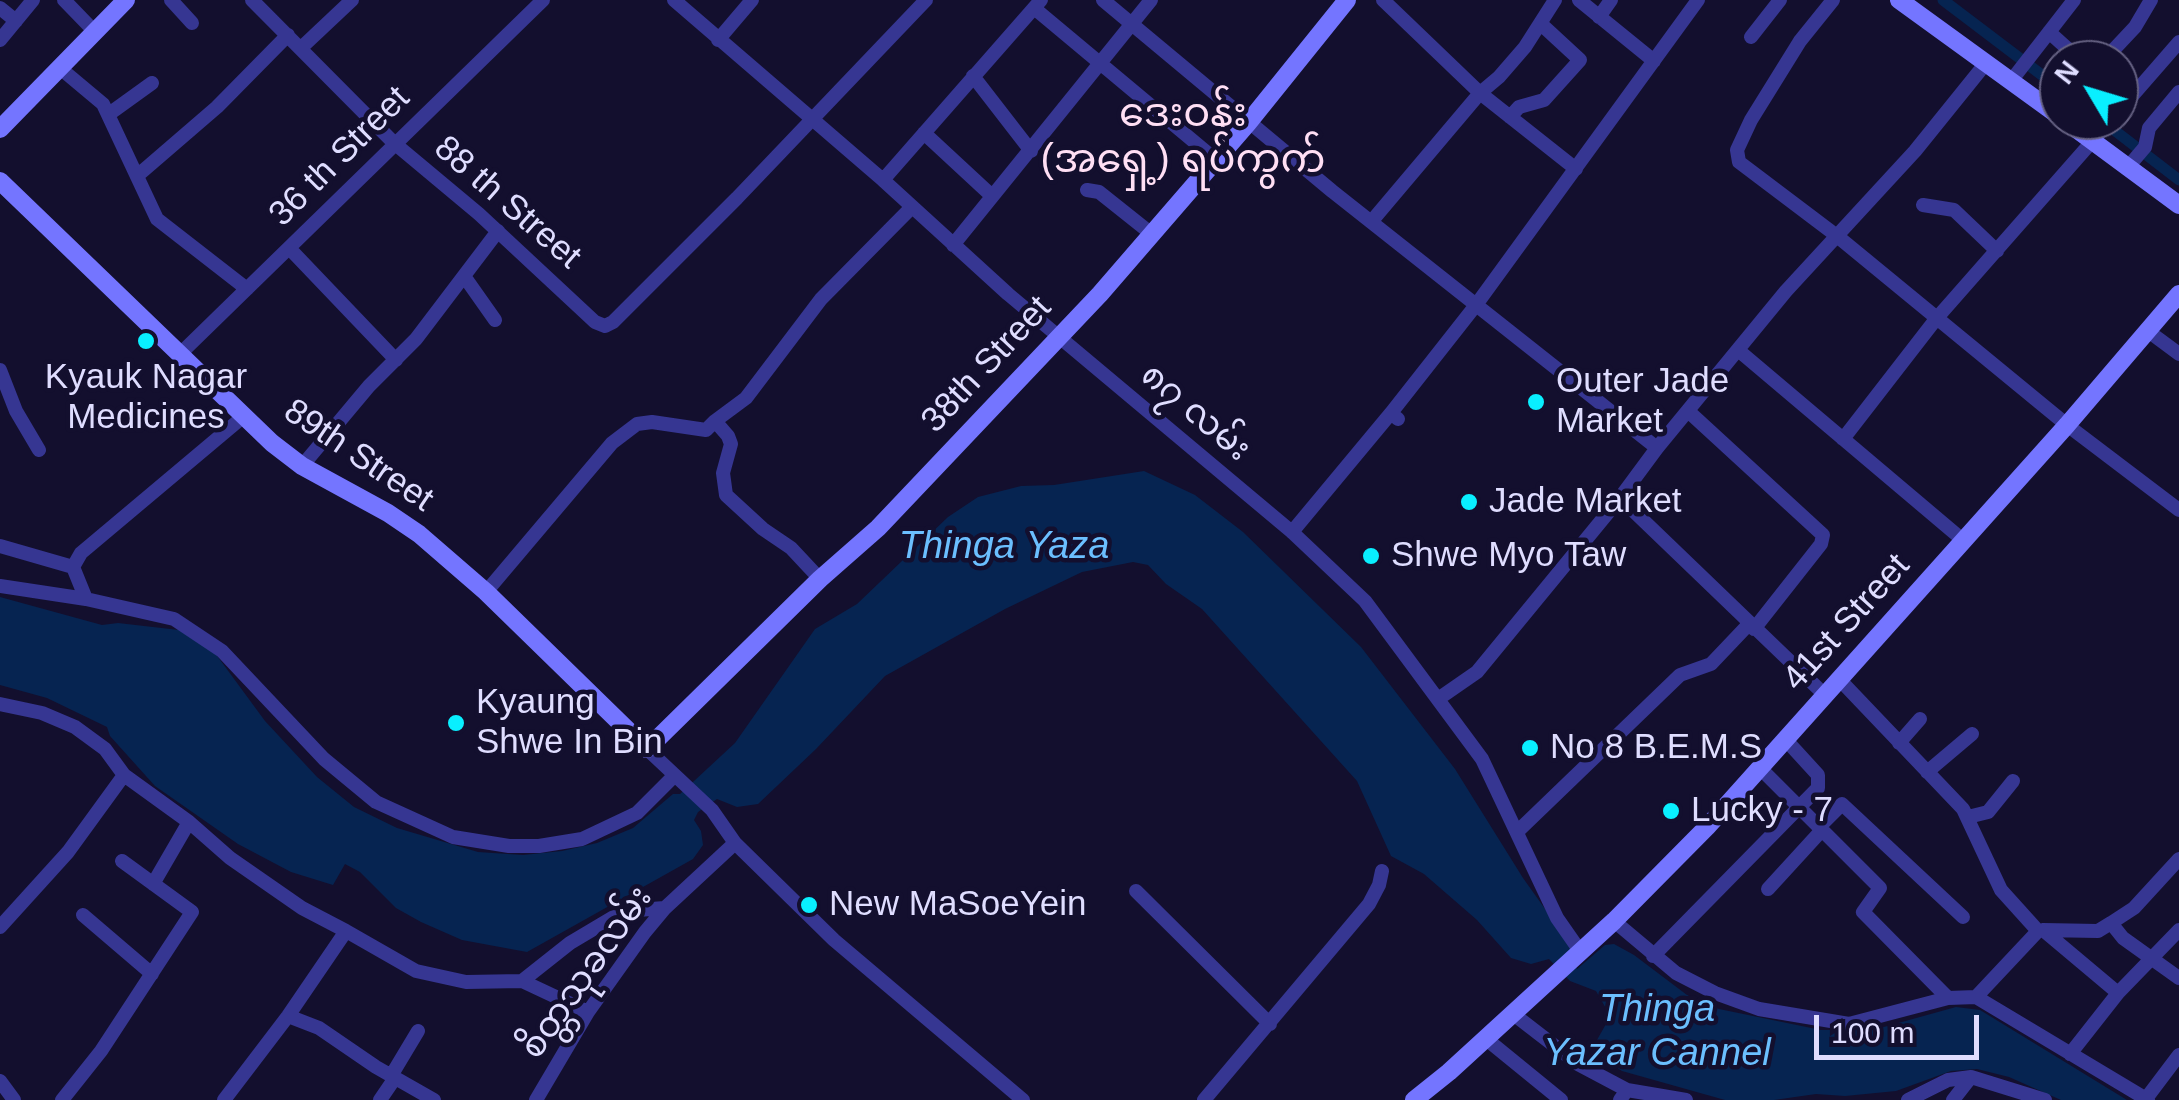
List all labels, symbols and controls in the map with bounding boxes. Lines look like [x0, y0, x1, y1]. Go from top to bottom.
north arrow [2039, 40, 2139, 140]
text: N [2048, 55, 2085, 90]
street label: 36 th Street [261, 78, 419, 236]
district label: ဒေးဝန်း (အရှေ့) ရပ်ကွက် [1041, 91, 1325, 185]
street label: 88 th Street [425, 128, 589, 278]
street label: 38th Street [913, 288, 1061, 442]
marker: Kyauk Nagar Medicines [135, 330, 157, 352]
street label: ၈၇ လမ်း [1132, 355, 1258, 471]
place label: Kyauk Nagar Medicines [45, 357, 247, 439]
place label: Outer Jade Market [1556, 361, 1729, 443]
street label: 89th Street [275, 391, 441, 521]
marker: Outer Jade Market [1525, 391, 1547, 413]
place label: Jade Market [1489, 481, 1682, 523]
marker: Jade Market [1458, 491, 1480, 513]
water label: Thinga Yaza [899, 524, 1109, 570]
place label: Shwe Myo Taw [1391, 535, 1626, 577]
marker: Shwe Myo Taw [1360, 545, 1382, 567]
street label: 41st Street [1775, 546, 1919, 700]
place label: Kyaung Shwe In Bin [476, 682, 663, 764]
marker: Kyaung Shwe In Bin [445, 712, 467, 734]
place label: No 8 B.E.M.S [1550, 727, 1762, 769]
marker: No 8 B.E.M.S [1519, 737, 1541, 759]
place label: Lucky - 7 [1691, 790, 1833, 832]
marker: Lucky - 7 [1660, 800, 1682, 822]
street label: စိတ္တသုခလမ်း [512, 879, 662, 1067]
place label: New MaSoeYein [829, 884, 1086, 926]
marker: New MaSoeYein [798, 894, 820, 916]
water label: Thinga Yazar Cannel [1543, 987, 1771, 1076]
scale bar [1819, 995, 1984, 1057]
text: 100 m [1831, 1016, 1914, 1049]

